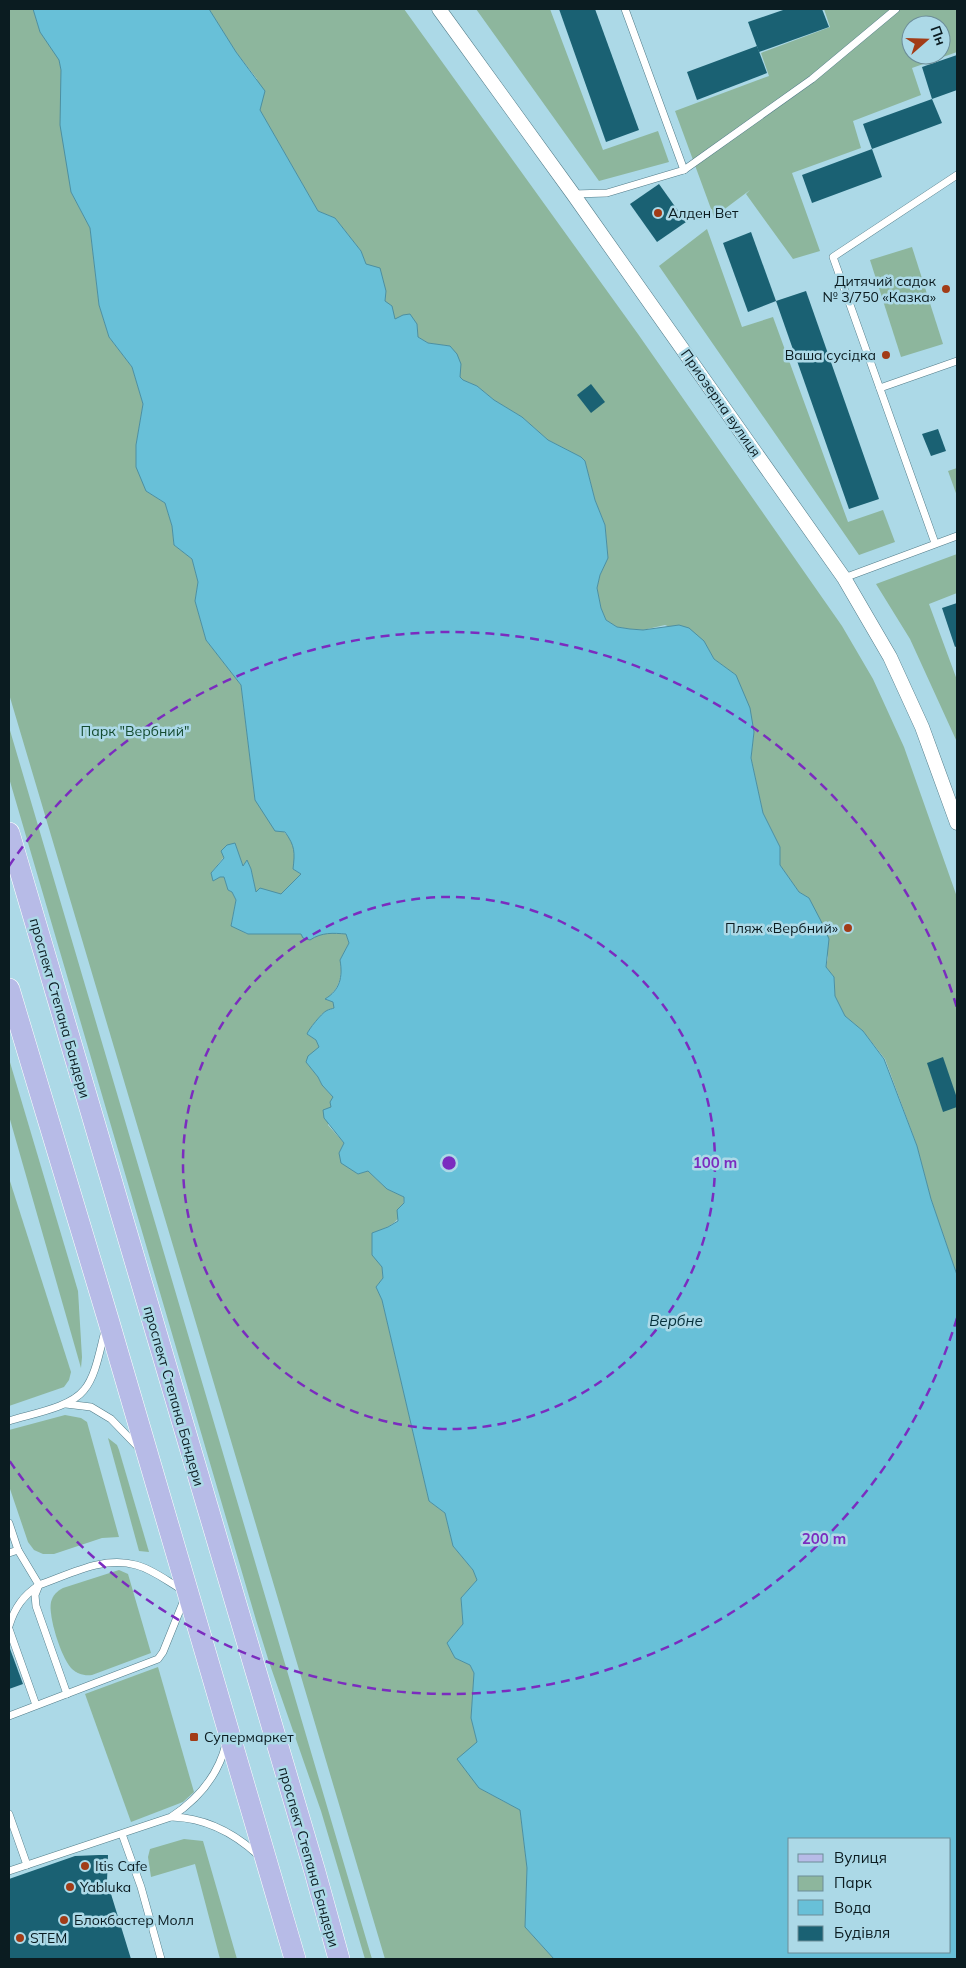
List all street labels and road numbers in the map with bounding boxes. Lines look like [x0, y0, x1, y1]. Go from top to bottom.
street label: Приозерна вулиця [677, 346, 765, 460]
street label: проспект Степана Бандери [26, 916, 94, 1100]
street label: проспект Степана Бандери [140, 1304, 208, 1488]
street label: проспект Степана Бандери [275, 1765, 343, 1949]

